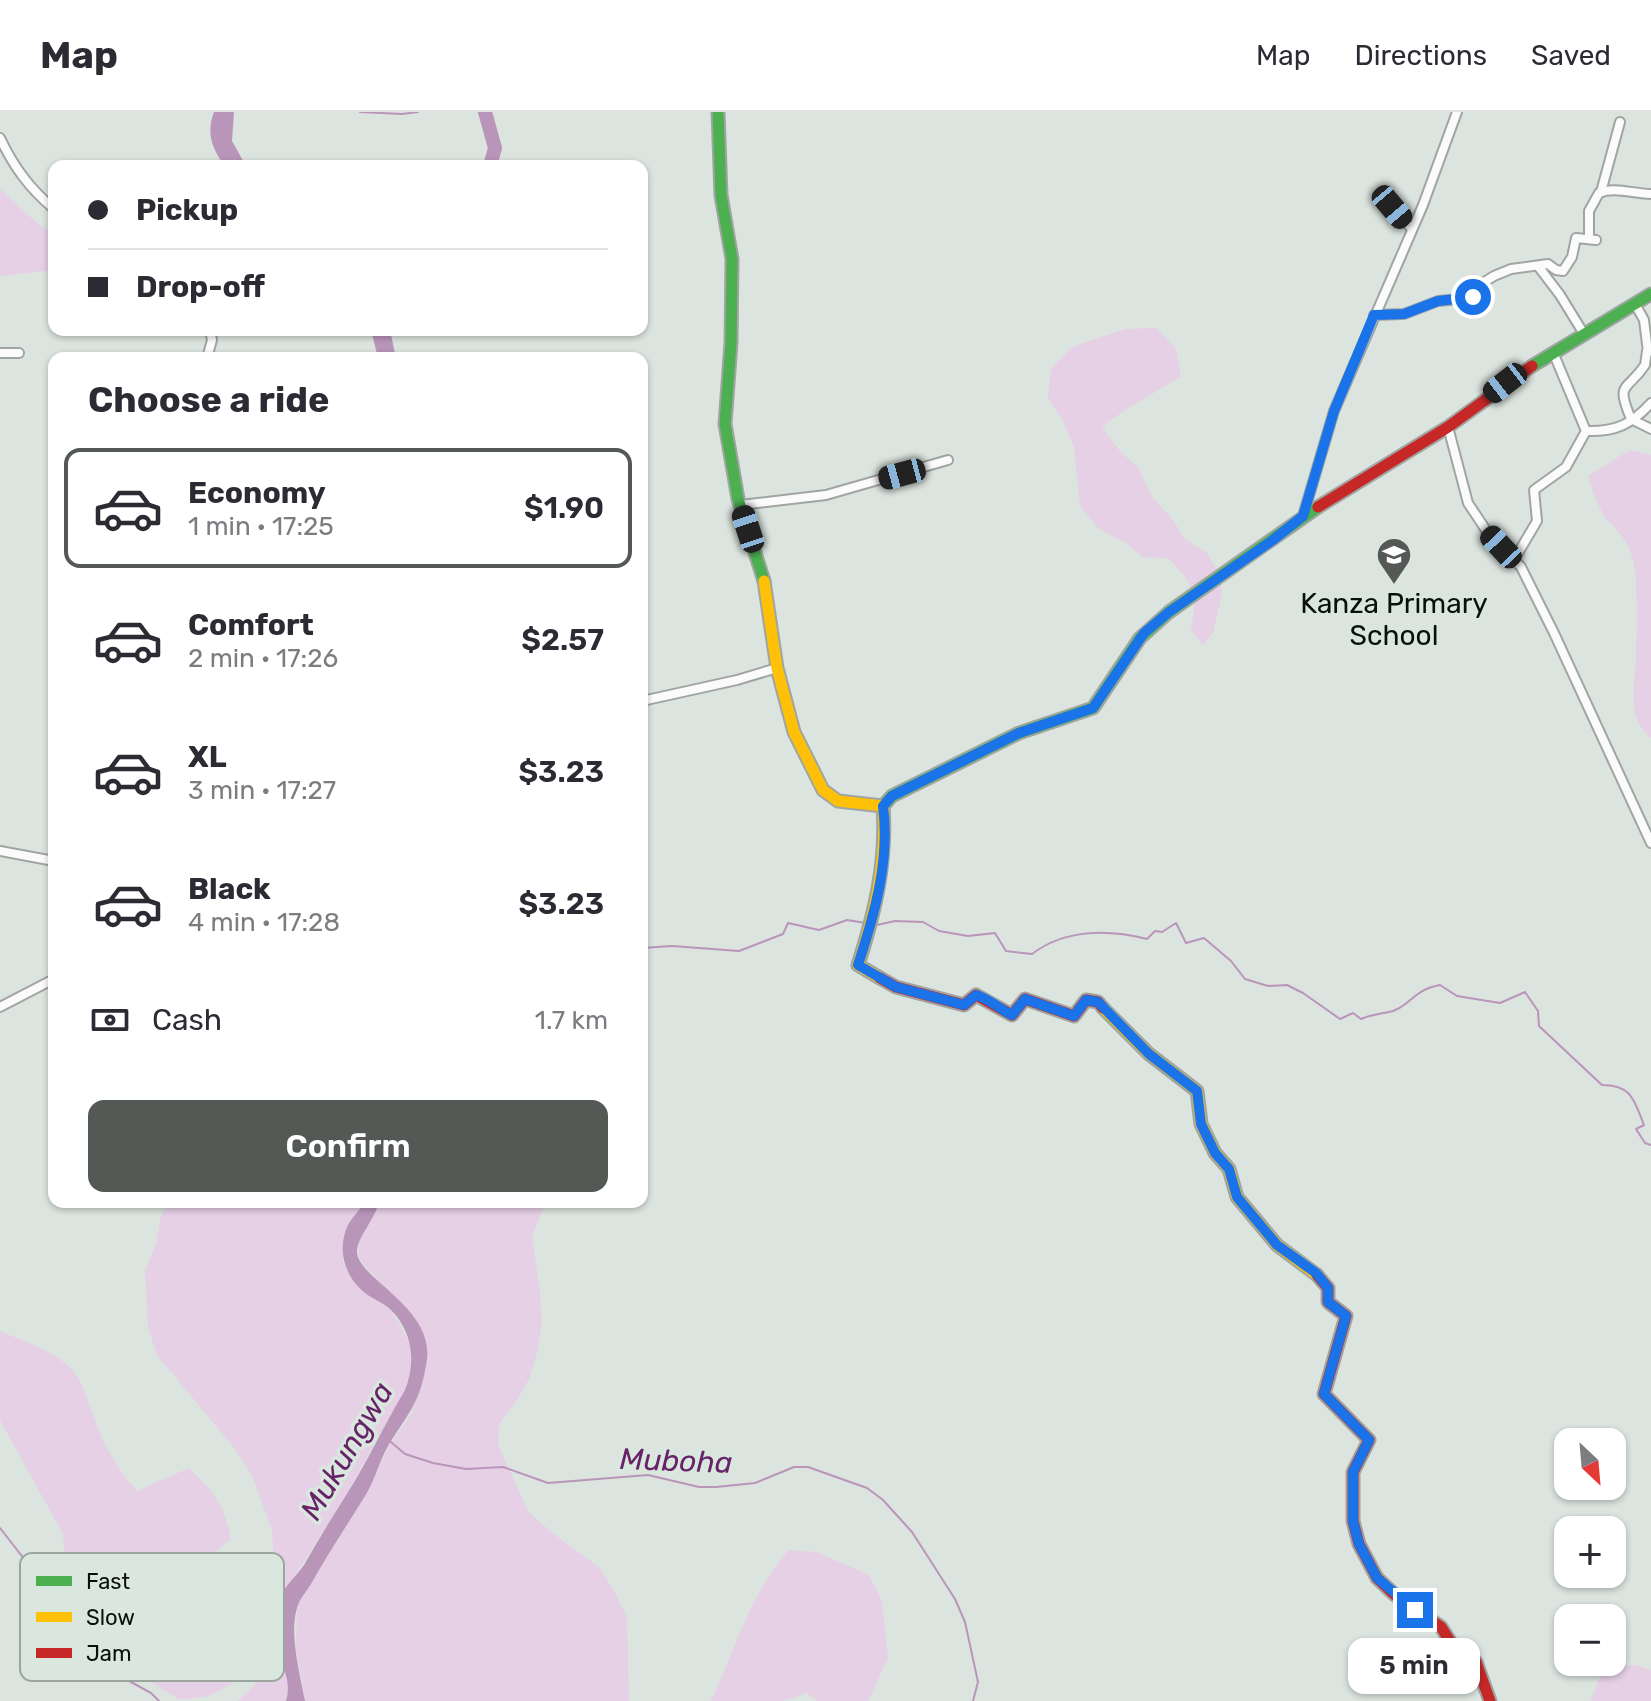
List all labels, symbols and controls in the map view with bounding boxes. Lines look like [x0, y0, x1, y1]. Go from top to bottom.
text: Map [40, 32, 118, 78]
text: Map [1256, 39, 1310, 72]
text: Directions [1354, 39, 1487, 72]
text: Saved [1531, 39, 1611, 72]
car [1367, 181, 1417, 233]
text: Pickup [136, 192, 238, 228]
text: Drop-off [136, 269, 265, 305]
route start [1455, 279, 1491, 315]
car [1479, 359, 1531, 407]
text: Choose a ride [88, 378, 329, 421]
car [876, 456, 928, 492]
icon: car [92, 472, 164, 544]
text: Economy [188, 475, 326, 511]
text: $1.90 [524, 490, 604, 526]
car [729, 502, 767, 556]
text: 1 min · 17:25 [188, 511, 334, 542]
car [1476, 521, 1526, 573]
school or university icon: Kanza Primary School [1375, 536, 1413, 586]
place label: Kanza Primary School [1300, 587, 1488, 652]
icon: car [92, 604, 164, 676]
text: Comfort [188, 607, 314, 643]
text: $2.57 [521, 622, 604, 658]
text: 2 min · 17:26 [188, 643, 338, 674]
icon: car [92, 736, 164, 808]
text: XL [188, 739, 227, 775]
text: $3.23 [518, 754, 604, 790]
text: 3 min · 17:27 [188, 775, 336, 806]
icon: car [92, 868, 164, 940]
text: Black [188, 871, 271, 907]
text: $3.23 [518, 886, 604, 922]
text: 4 min · 17:28 [188, 907, 340, 938]
icon: cash [88, 998, 132, 1042]
text: Cash [152, 1002, 222, 1038]
text: 1.7 km [535, 1005, 608, 1036]
button: Confirm [88, 1100, 608, 1192]
water label: Mukungwa [293, 1376, 401, 1526]
north arrow [1554, 1428, 1626, 1500]
map controls [1554, 1428, 1626, 1676]
water label: Muboha [619, 1441, 733, 1481]
button: + [1554, 1516, 1626, 1588]
legend [20, 1553, 284, 1681]
text: Fast [86, 1568, 131, 1595]
route end [1397, 1592, 1433, 1628]
text: Slow [86, 1604, 135, 1631]
button: − [1554, 1604, 1626, 1676]
callout: 5 min [1349, 1638, 1481, 1694]
text: Jam [86, 1640, 132, 1667]
text: 5 min [1379, 1650, 1449, 1681]

